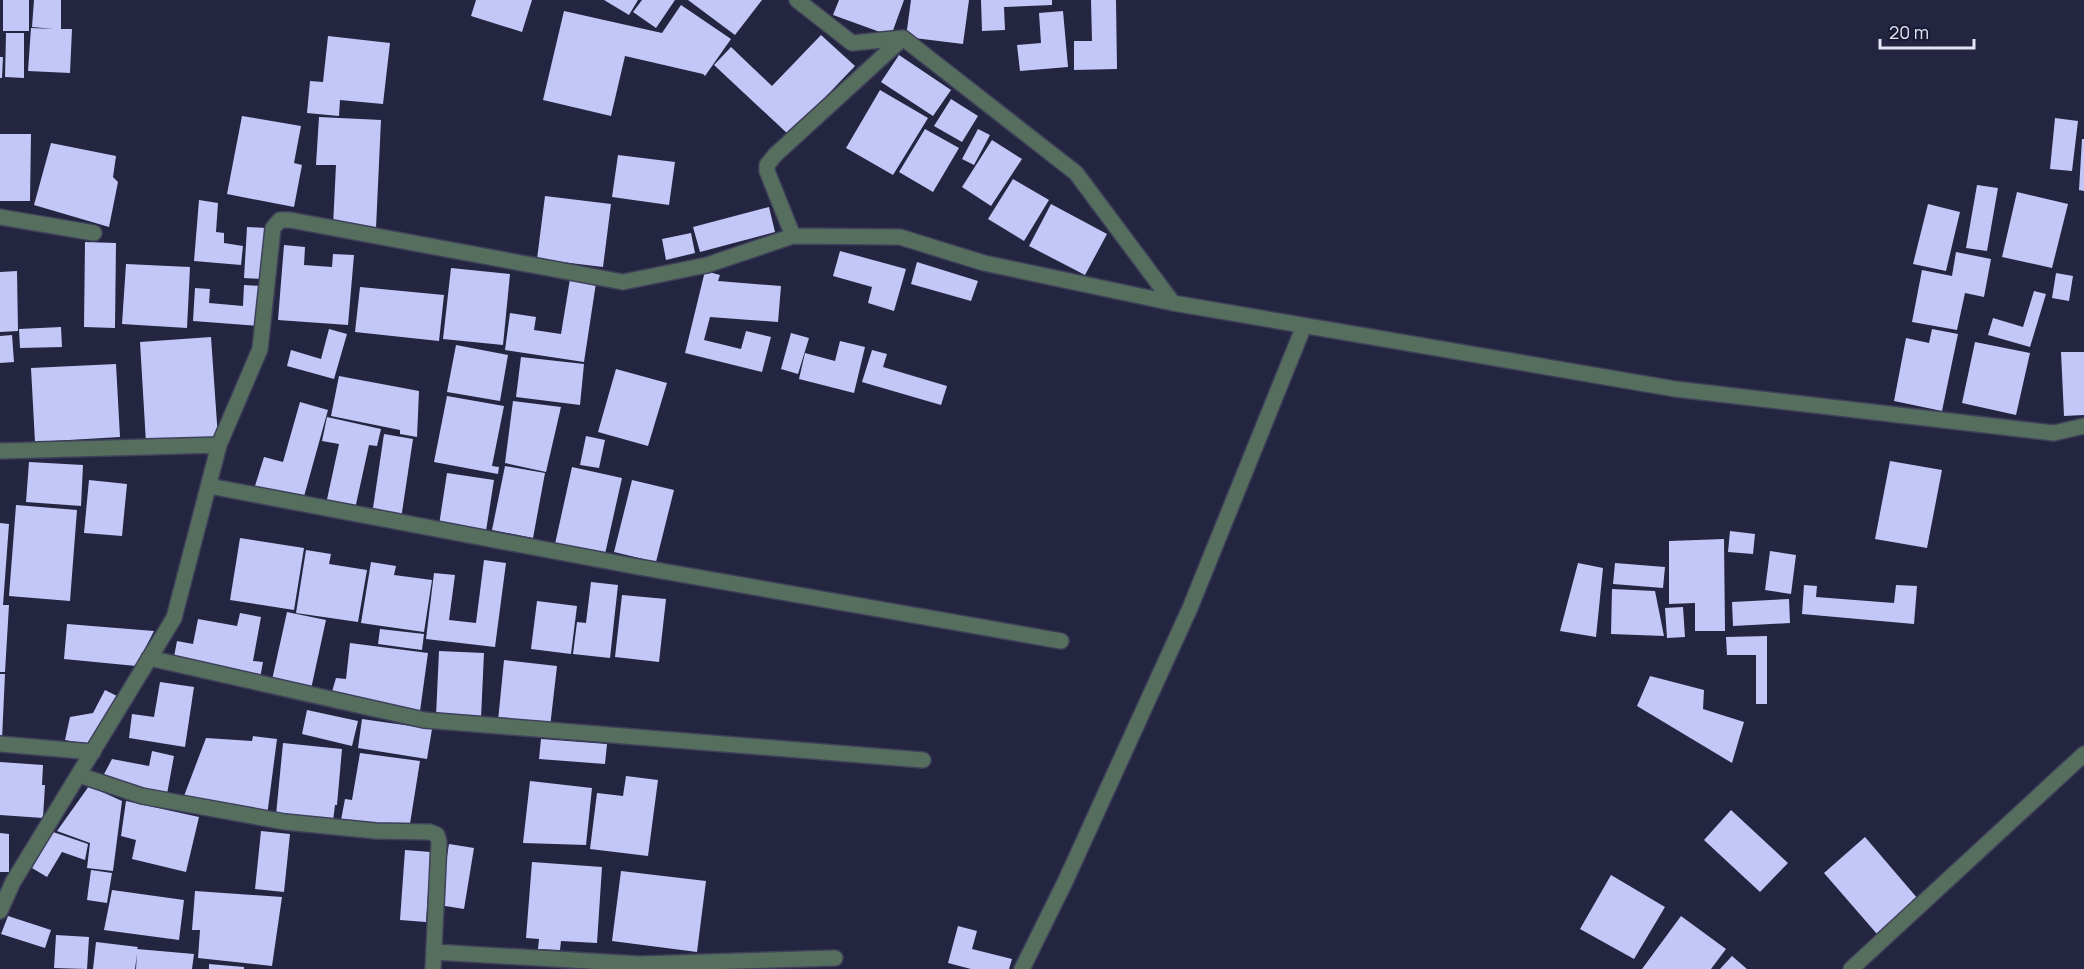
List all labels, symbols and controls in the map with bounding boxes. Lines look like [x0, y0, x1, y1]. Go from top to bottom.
scale bar [1880, 12, 1974, 50]
text: 20 m [1889, 20, 1929, 44]

